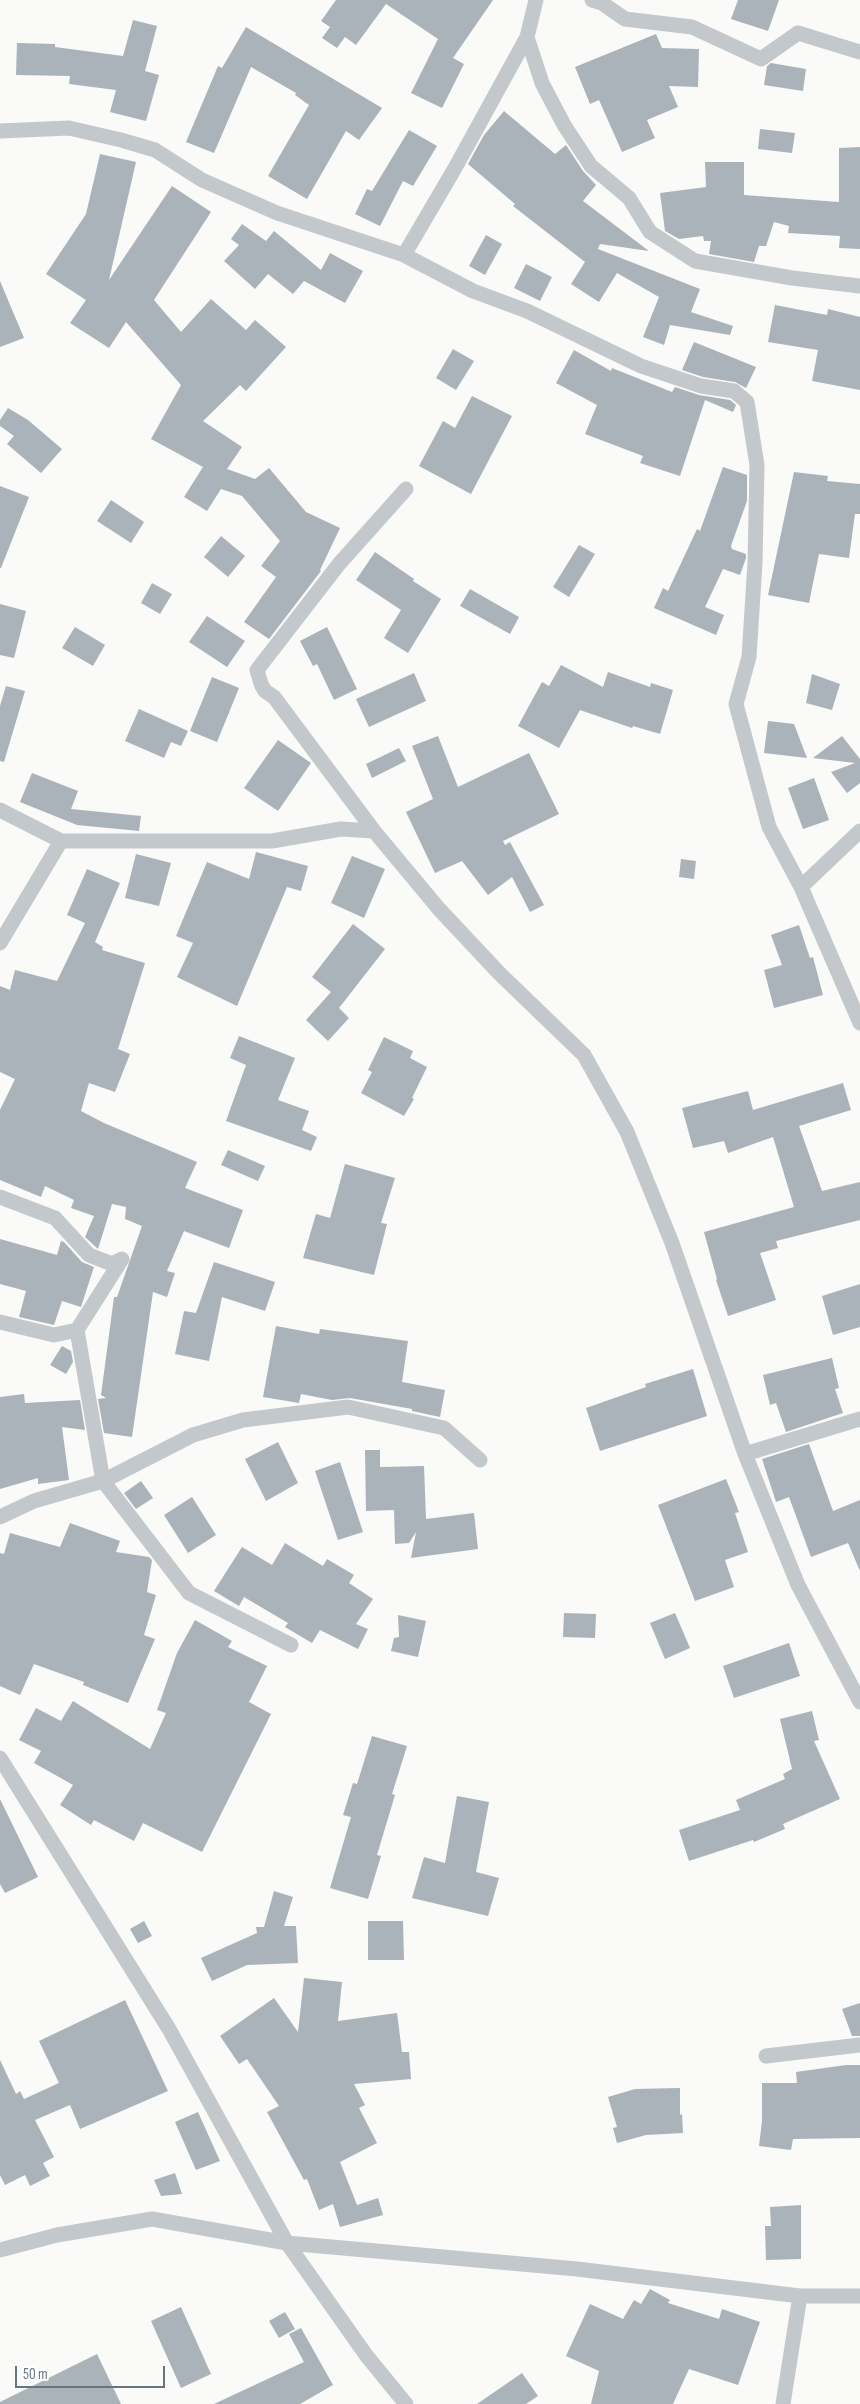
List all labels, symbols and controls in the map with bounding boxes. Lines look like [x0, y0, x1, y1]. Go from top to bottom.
scale bar [18, 2356, 168, 2388]
text: 50 m [23, 2365, 48, 2384]

